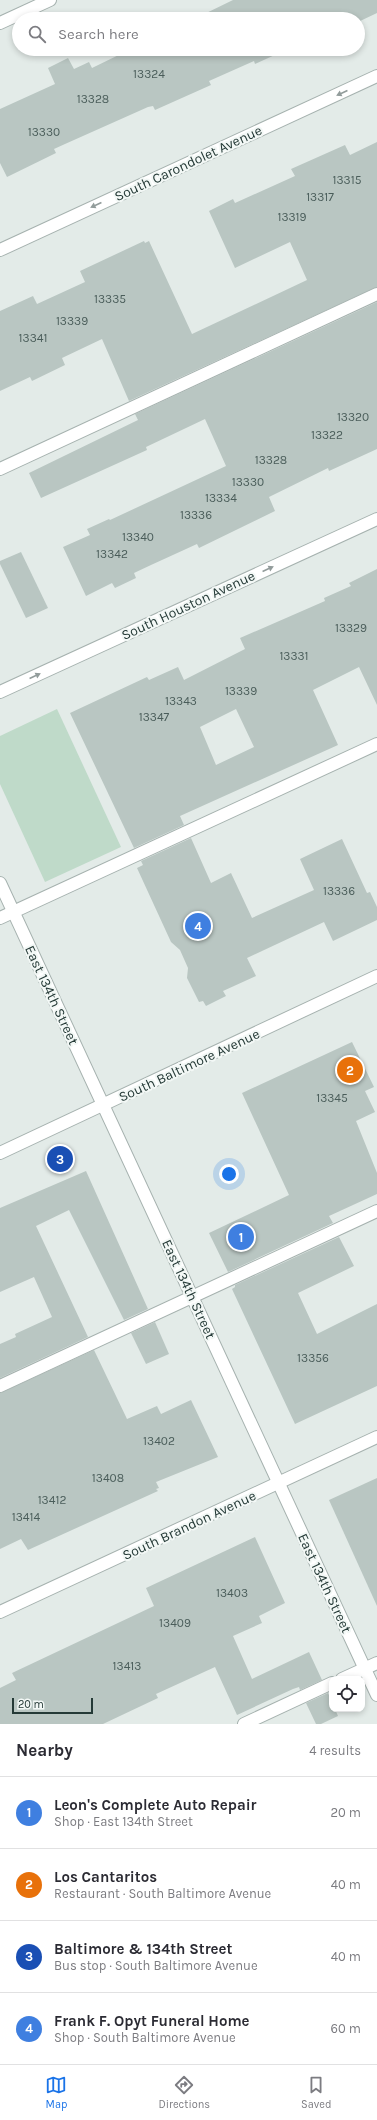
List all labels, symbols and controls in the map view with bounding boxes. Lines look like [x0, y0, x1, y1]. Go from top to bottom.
search box [12, 12, 365, 56]
icon: search [26, 23, 48, 45]
text: Search here [58, 25, 139, 43]
house number: 13324 [133, 67, 165, 81]
one-way arrow [335, 90, 347, 96]
house number: 13328 [77, 92, 109, 106]
street label: South Carondolet Avenue [112, 122, 265, 205]
house number: 13330 [28, 125, 60, 139]
house number: 13315 [333, 173, 362, 187]
house number: 13317 [306, 190, 334, 204]
one-way arrow [91, 202, 102, 208]
house number: 13319 [277, 210, 307, 224]
house number: 13335 [94, 292, 126, 306]
house number: 13339 [56, 314, 88, 328]
house number: 13341 [19, 331, 47, 345]
house number: 13320 [337, 410, 369, 424]
house number: 13322 [311, 428, 343, 442]
house number: 13328 [255, 453, 287, 467]
house number: 13330 [232, 475, 264, 489]
house number: 13334 [205, 491, 237, 505]
house number: 13336 [180, 508, 212, 522]
house number: 13340 [122, 530, 154, 544]
house number: 13342 [96, 547, 128, 561]
one-way arrow [262, 566, 274, 572]
street label: South Houston Avenue [119, 567, 258, 644]
house number: 13329 [335, 621, 367, 635]
house number: 13331 [279, 649, 309, 663]
one-way arrow [30, 673, 41, 679]
house number: 13339 [225, 684, 257, 698]
house number: 13343 [165, 694, 197, 708]
house number: 13347 [139, 710, 170, 724]
house number: 13336 [323, 884, 355, 898]
pin: 4 [185, 911, 211, 941]
street label: East 134th Street [21, 943, 82, 1048]
street label: South Baltimore Avenue [116, 1025, 262, 1106]
pin: 2 [337, 1055, 363, 1085]
house number: 13345 [316, 1091, 348, 1105]
pin: 3 [47, 1144, 73, 1174]
your location [219, 1164, 239, 1184]
pin: 1 [228, 1222, 254, 1252]
street label: East 134th Street [158, 1237, 219, 1342]
house number: 13356 [297, 1351, 329, 1365]
house number: 13402 [143, 1434, 175, 1448]
house number: 13408 [92, 1471, 124, 1485]
street label: South Brandon Avenue [120, 1487, 259, 1564]
house number: 13412 [38, 1493, 66, 1507]
house number: 13414 [12, 1510, 41, 1524]
street label: East 134th Street [294, 1531, 355, 1636]
house number: 13403 [216, 1586, 248, 1600]
house number: 13409 [159, 1616, 191, 1630]
house number: 13413 [113, 1659, 141, 1673]
map controls [329, 1676, 365, 1712]
button: locate [329, 1676, 365, 1712]
scale bar [12, 1696, 93, 1715]
text: 20 m [18, 1698, 44, 1711]
text: Nearby [16, 1740, 73, 1760]
text: 4 results [309, 1743, 361, 1758]
text: Leon's Complete Auto Repair [54, 1796, 256, 1814]
text: 1 [27, 1805, 31, 1820]
text: 20 m [331, 1805, 361, 1820]
text: Shop · East 134th Street [54, 1814, 193, 1829]
text: Los Cantaritos [54, 1868, 157, 1886]
text: 2 [25, 1877, 33, 1892]
text: 40 m [331, 1877, 361, 1892]
text: Restaurant · South Baltimore Avenue [54, 1886, 271, 1901]
text: Baltimore & 134th Street [54, 1940, 232, 1958]
text: 3 [25, 1949, 33, 1964]
text: 40 m [331, 1949, 361, 1964]
text: Bus stop · South Baltimore Avenue [54, 1958, 258, 1973]
text: Frank F. Opyt Funeral Home [54, 2012, 250, 2030]
text: 4 [25, 2021, 33, 2036]
text: 60 m [331, 2021, 361, 2036]
text: Shop · South Baltimore Avenue [54, 2030, 236, 2045]
tab: Map [45, 2074, 67, 2111]
tab: Directions [158, 2074, 210, 2111]
tab: Saved [301, 2074, 332, 2111]

